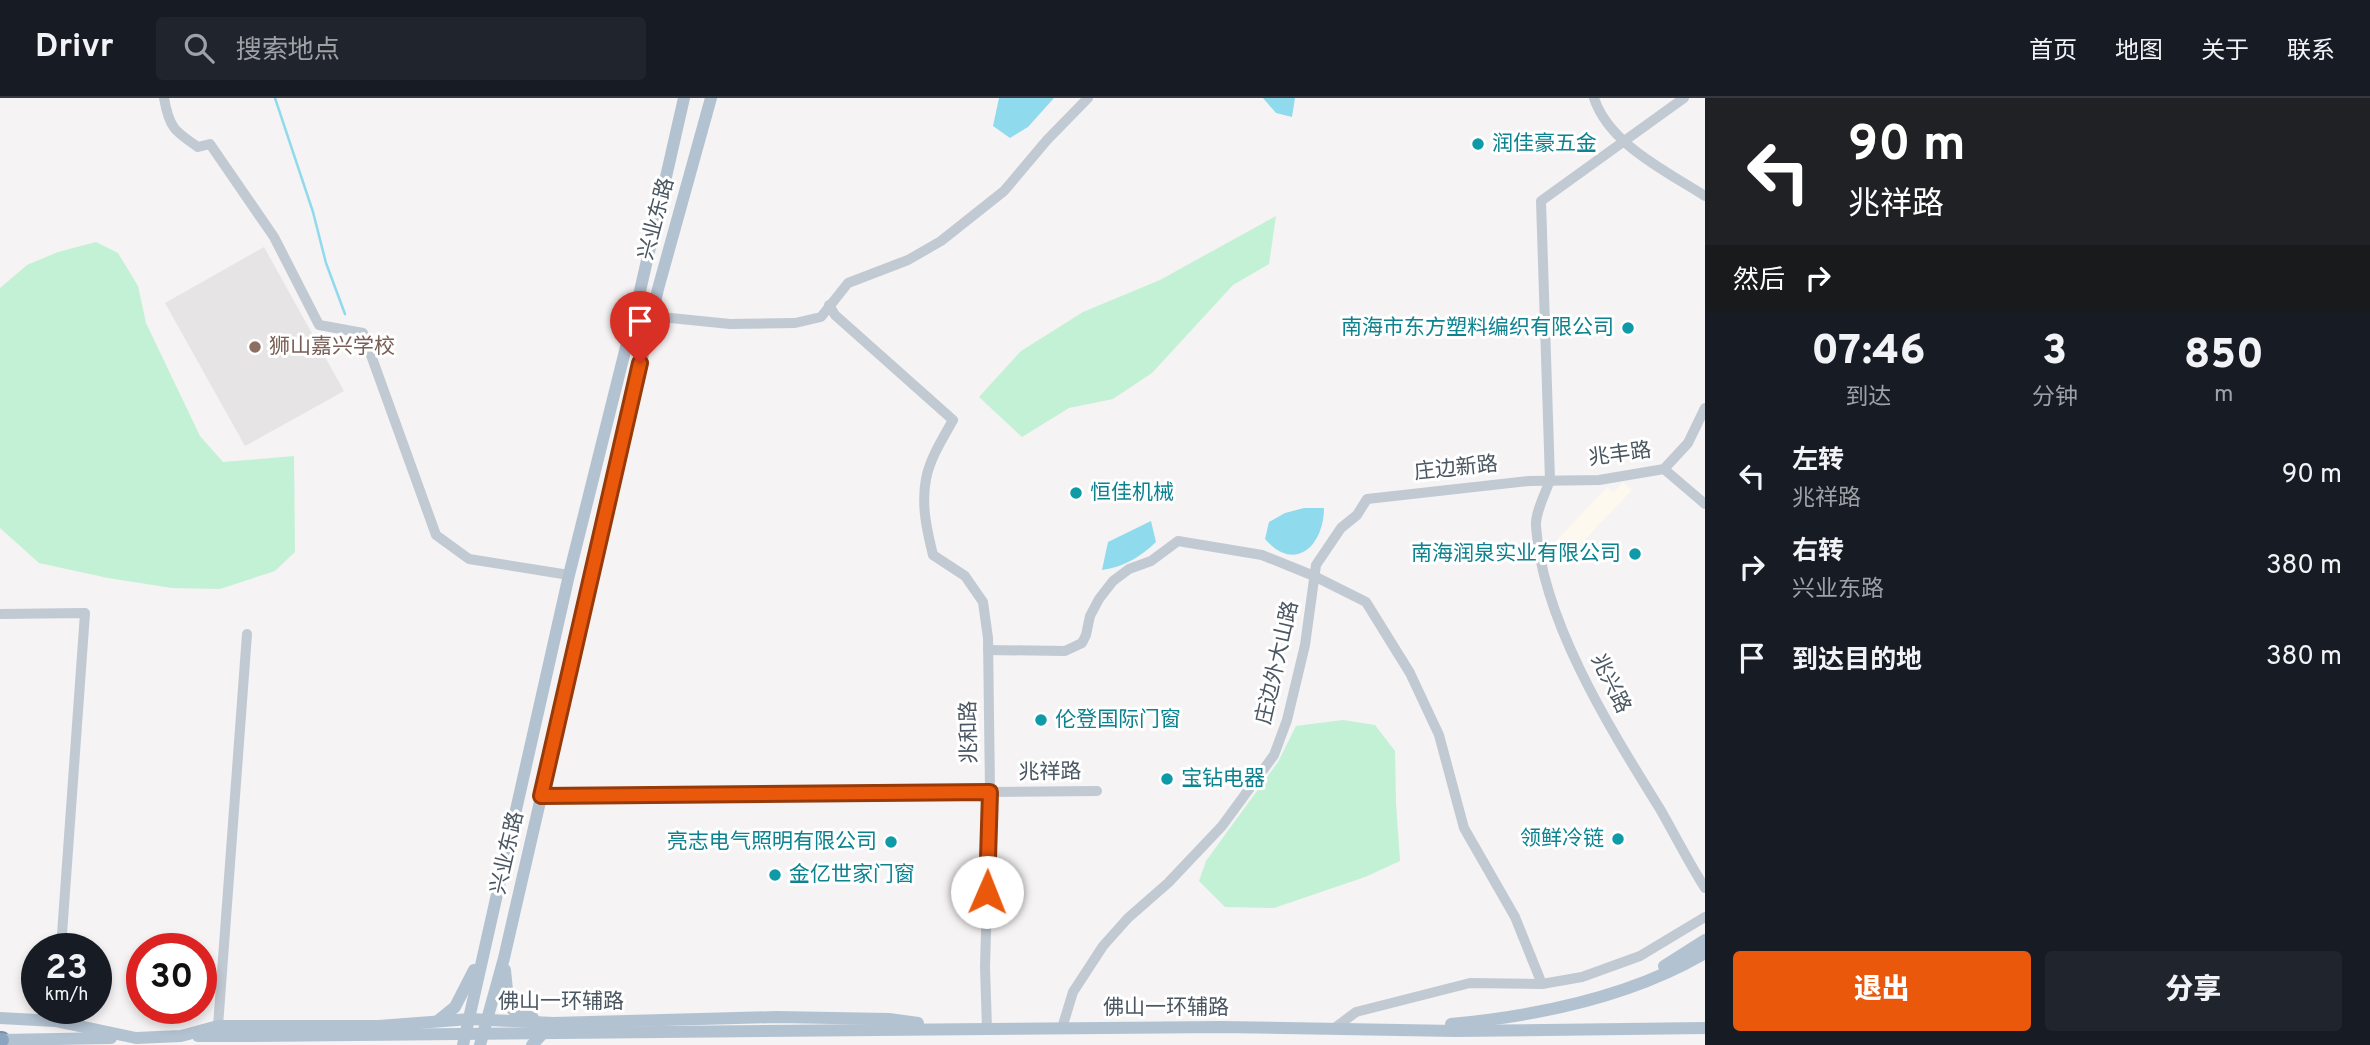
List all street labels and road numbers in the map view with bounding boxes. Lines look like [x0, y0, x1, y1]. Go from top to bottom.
street label: 兴业东路 [633, 175, 681, 263]
street label: 兆丰路 [1587, 437, 1653, 473]
street label: 庄边新路 [1413, 451, 1499, 487]
street label: 庄边外大山路 [1251, 599, 1305, 727]
street label: 兆兴路 [1584, 650, 1636, 718]
street label: 兆和路 [956, 700, 984, 764]
street label: 兆祥路 [1018, 759, 1082, 787]
street label: 兴业东路 [485, 809, 531, 897]
street label: 佛山一环辅路 [498, 989, 624, 1016]
street label: 佛山一环辅路 [1103, 995, 1229, 1022]

